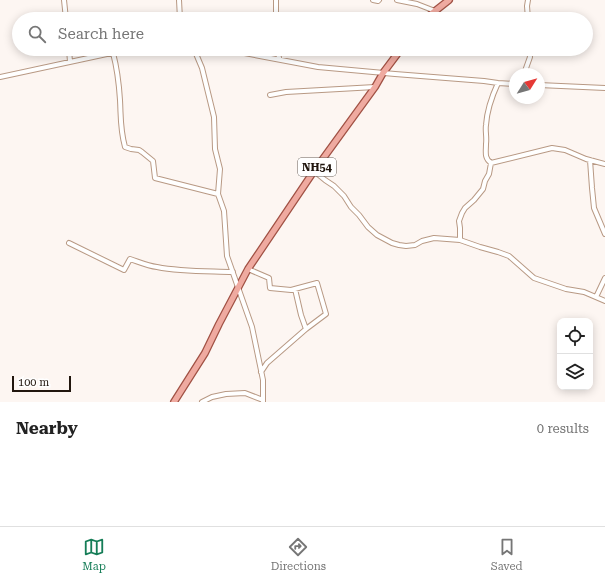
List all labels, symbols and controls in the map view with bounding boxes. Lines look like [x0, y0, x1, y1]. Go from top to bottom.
search box [12, 12, 593, 56]
icon: search [26, 23, 48, 45]
text: Search here [58, 25, 144, 43]
north arrow [509, 68, 545, 104]
road number: NH54 [298, 158, 336, 176]
map controls [557, 318, 593, 390]
button: locate [557, 318, 593, 354]
button: layers [557, 354, 593, 390]
scale bar [12, 374, 71, 393]
text: 100 m [18, 376, 49, 389]
text: Nearby [16, 418, 78, 438]
text: 0 results [537, 421, 589, 436]
tab: Map [82, 536, 106, 573]
tab: Directions [271, 536, 326, 573]
tab: Saved [491, 536, 523, 573]

